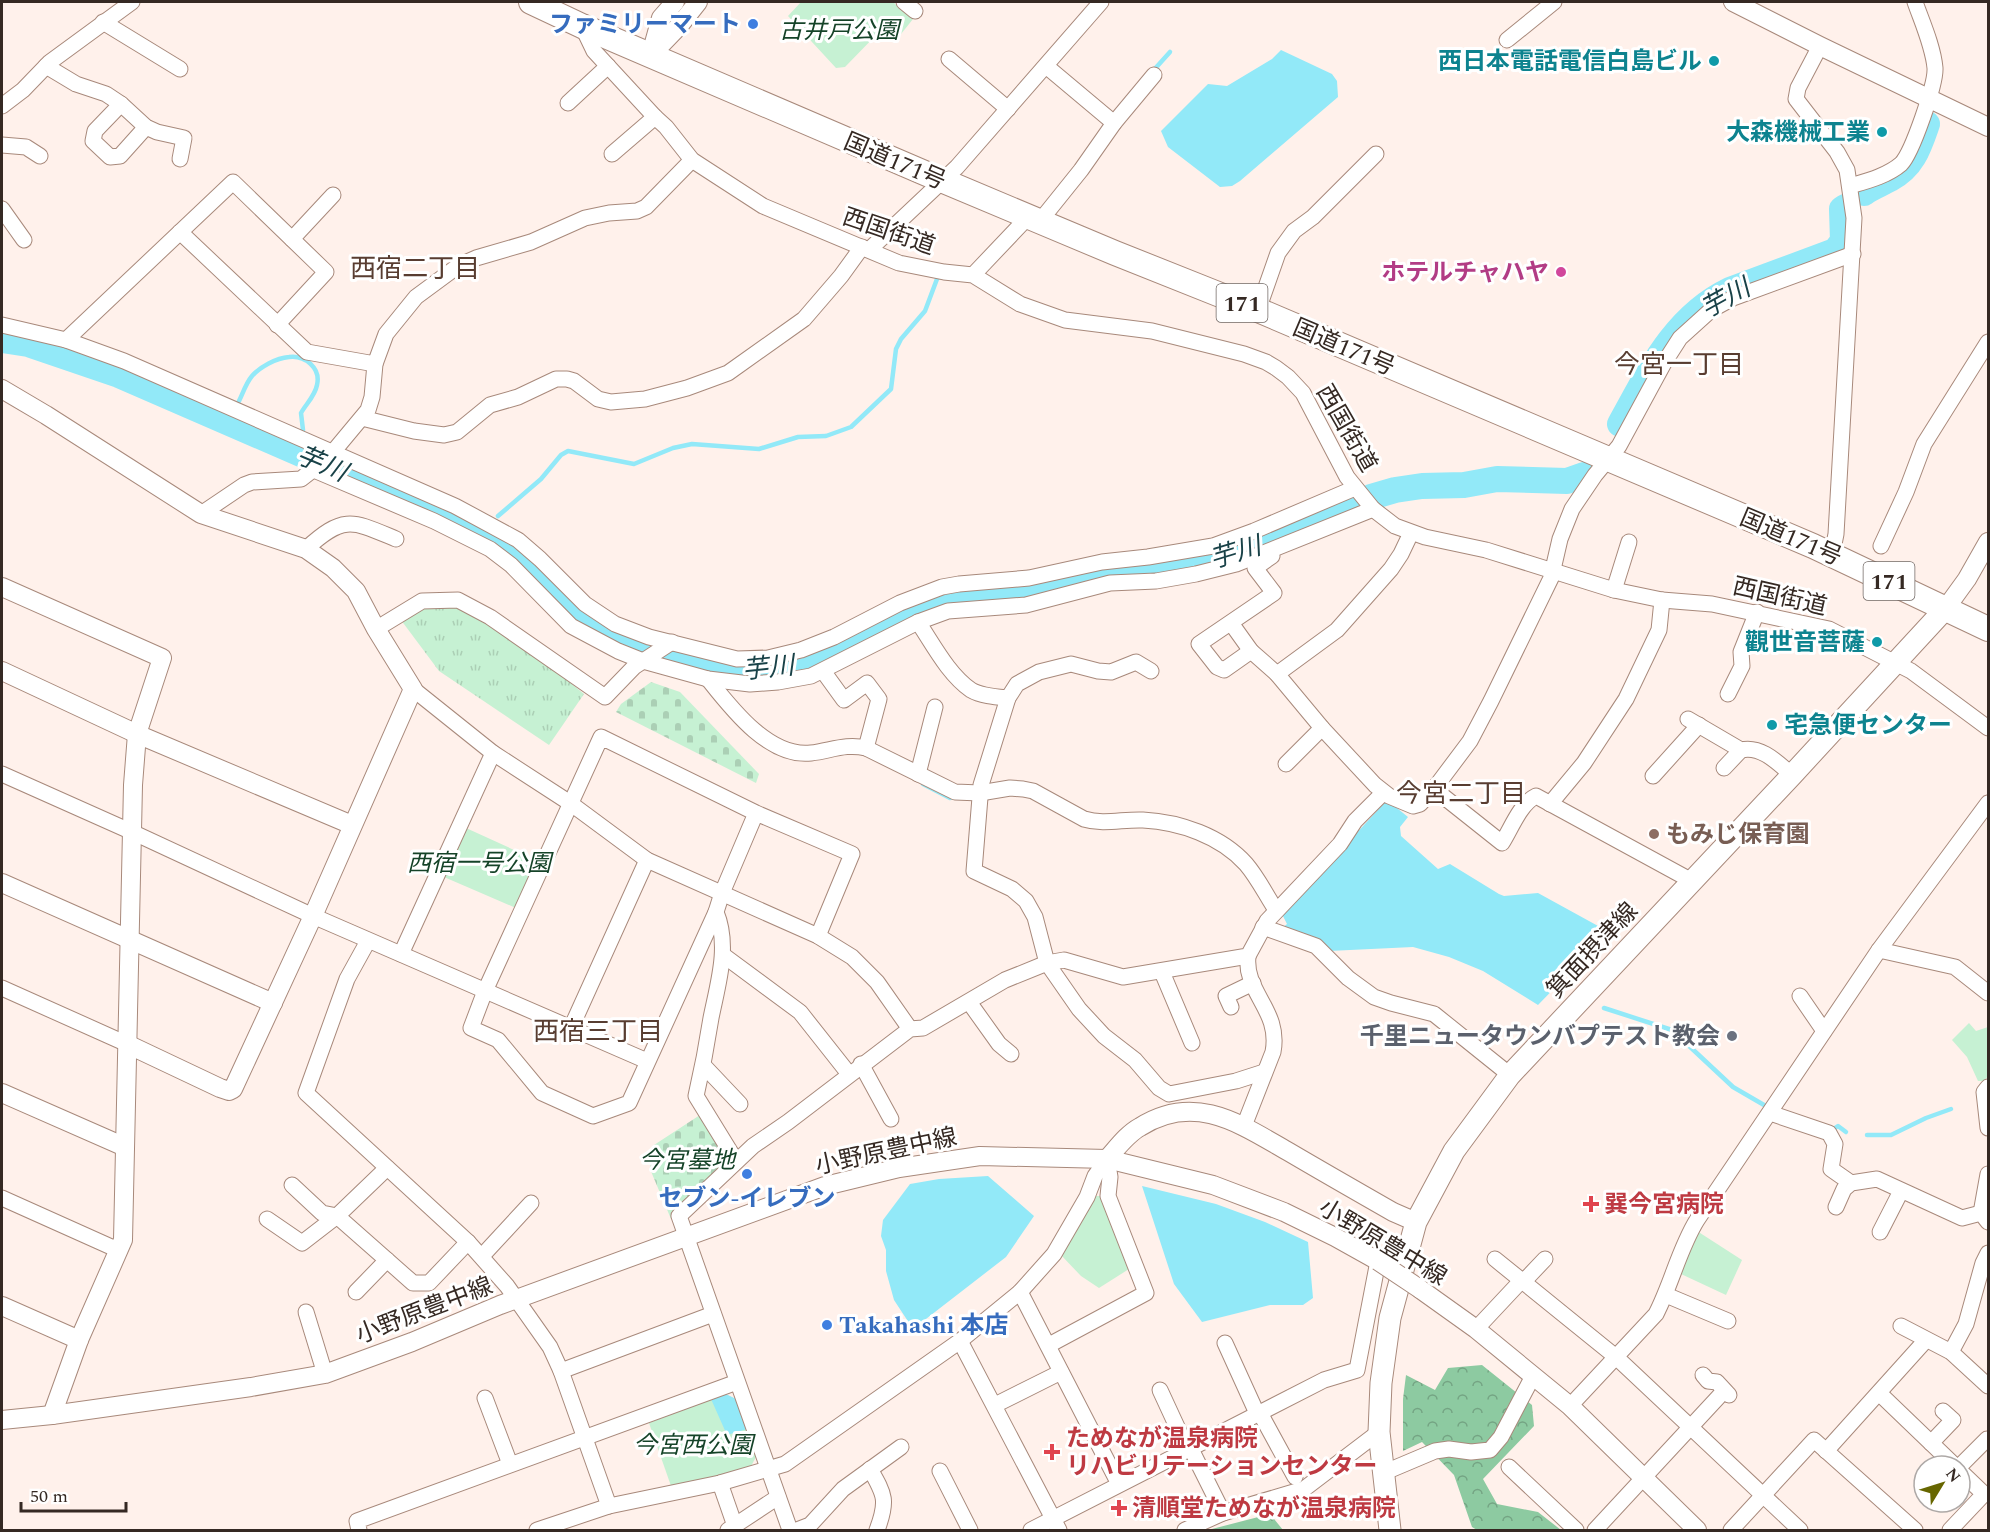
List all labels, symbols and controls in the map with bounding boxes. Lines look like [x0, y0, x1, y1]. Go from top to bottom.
place label: ファミリーマート [549, 7, 741, 43]
park label: 古井戸公園 [779, 13, 902, 49]
marker: ファミリーマート [746, 17, 760, 31]
place label: 西日本電話電信白島ビル [1438, 44, 1702, 80]
marker: 西日本電話電信白島ビル [1707, 54, 1721, 68]
place label: 大森機械工業 [1726, 115, 1870, 151]
street label: 国道171号 [838, 124, 951, 200]
marker: 大森機械工業 [1875, 125, 1889, 139]
street label: 西国街道 [837, 199, 940, 265]
district label: 西宿二丁目 [350, 249, 480, 289]
place label: ホテルチャハヤ [1381, 255, 1549, 291]
marker: ホテルチャハヤ [1554, 265, 1568, 279]
water label: 芋川 [1693, 267, 1761, 329]
road number: 171 [1216, 284, 1268, 322]
street label: 国道171号 [1287, 310, 1400, 386]
district label: 今宮一丁目 [1614, 345, 1744, 385]
street label: 西国街道 [1307, 378, 1386, 479]
water label: 芋川 [290, 435, 356, 494]
street label: 国道171号 [1734, 500, 1847, 576]
water label: 芋川 [1205, 525, 1269, 580]
road number: 171 [1864, 562, 1914, 600]
street label: 西国街道 [1729, 569, 1831, 625]
place label: 觀世音菩薩 [1745, 625, 1865, 661]
marker: 觀世音菩薩 [1870, 635, 1884, 649]
water label: 芋川 [740, 645, 799, 691]
place label: 宅急便センター [1784, 708, 1952, 744]
marker: 宅急便センター [1765, 718, 1779, 732]
district label: 今宮二丁目 [1396, 774, 1526, 814]
place label: もみじ保育園 [1666, 817, 1810, 853]
marker: もみじ保育園 [1647, 827, 1661, 841]
park label: 西宿一号公園 [407, 846, 554, 882]
street label: 箕面摂津線 [1539, 895, 1647, 1007]
district label: 西宿三丁目 [533, 1012, 663, 1052]
place label: 千里ニュータウンバプテスト教会 [1360, 1019, 1720, 1055]
marker: 千里ニュータウンバプテスト教会 [1725, 1029, 1739, 1043]
street label: 小野原豊中線 [812, 1119, 960, 1185]
park label: 今宮墓地 [639, 1143, 738, 1179]
marker: セブン-イレブン [740, 1167, 754, 1181]
place label: セブン-イレブン [659, 1181, 835, 1217]
place label: 巽今宮病院 [1604, 1187, 1724, 1223]
street label: 小野原豊中線 [1311, 1190, 1453, 1295]
marker: 巽今宮病院 [1582, 1195, 1600, 1213]
street label: 小野原豊中線 [351, 1268, 498, 1354]
place label: Takahashi 本店 [839, 1308, 1009, 1344]
marker: Takahashi 本店 [820, 1318, 834, 1332]
place label: ためなが温泉病院 リハビリテーションセンター [1066, 1421, 1378, 1485]
park label: 今宮西公園 [633, 1428, 756, 1464]
marker: ためなが温泉病院 リハビリテーションセンター [1043, 1443, 1061, 1461]
north arrow [1912, 1454, 1972, 1514]
text: N [1940, 1463, 1967, 1488]
scale bar [21, 1475, 126, 1513]
text: 50 m [30, 1483, 68, 1510]
place label: 清順堂ためなが温泉病院 [1132, 1491, 1396, 1527]
marker: 清順堂ためなが温泉病院 [1110, 1499, 1128, 1517]

